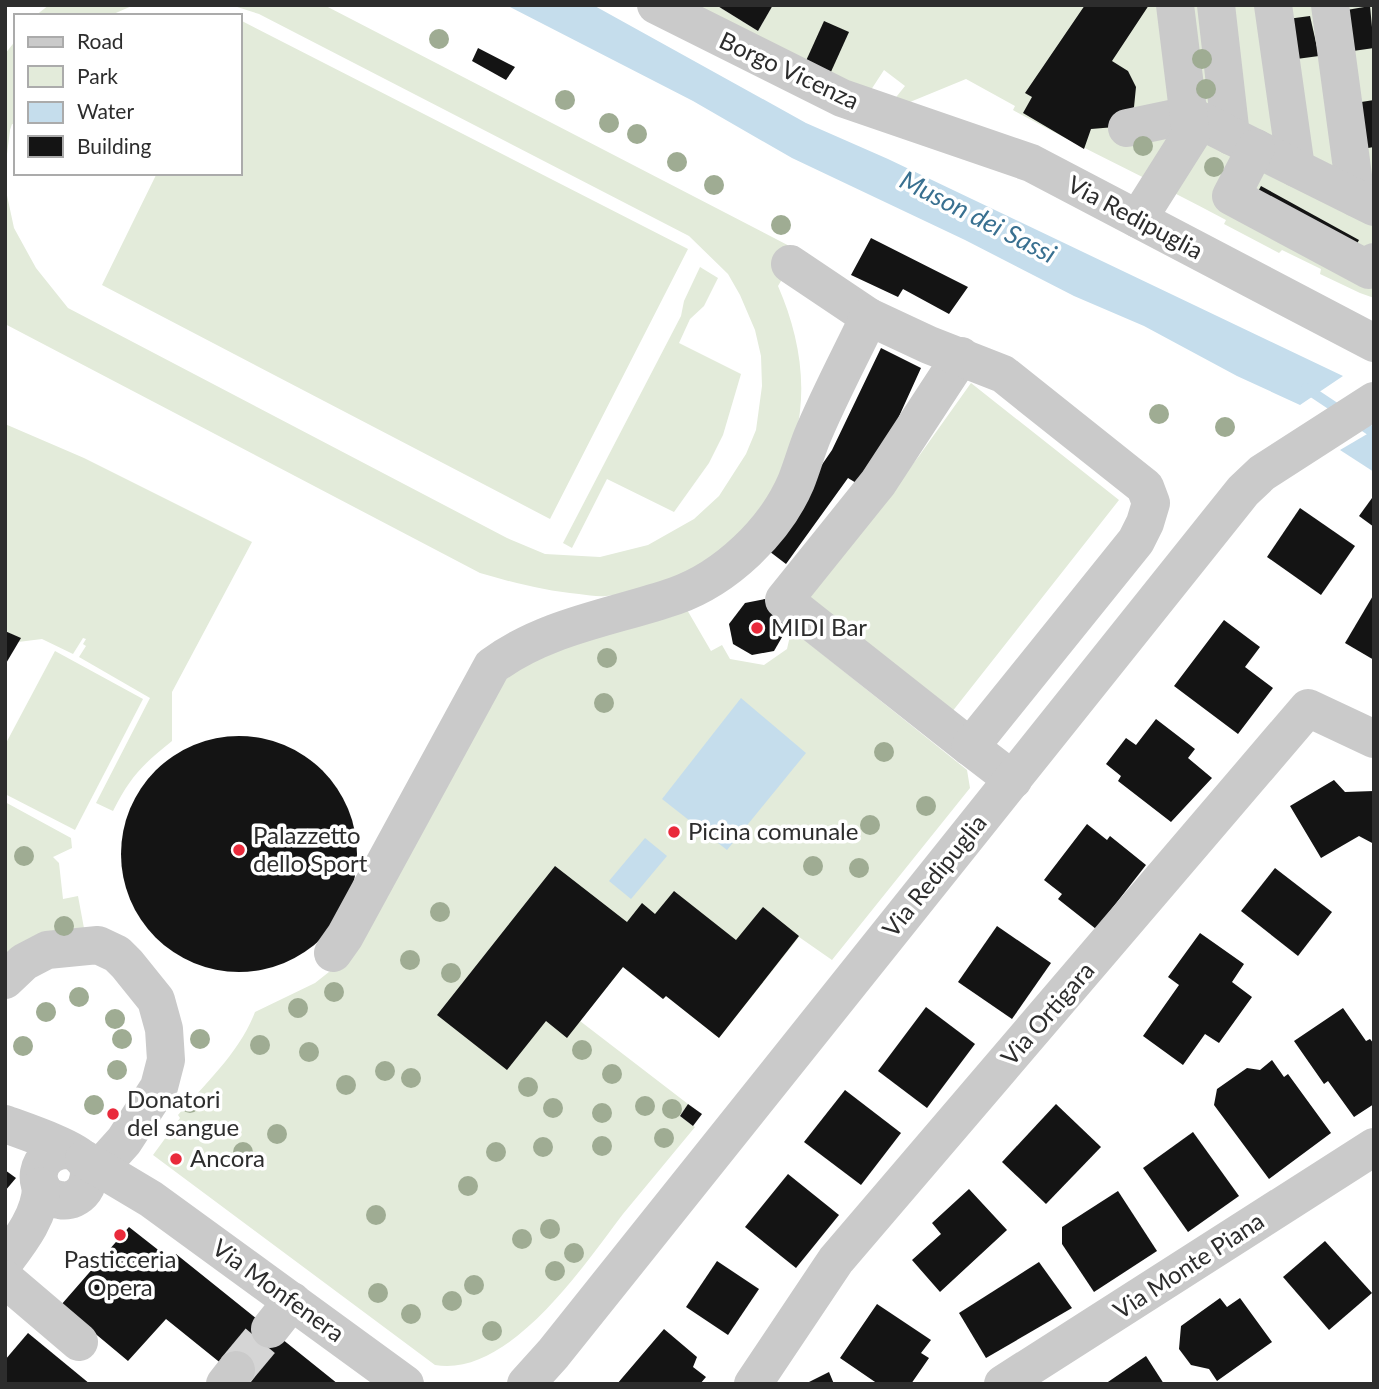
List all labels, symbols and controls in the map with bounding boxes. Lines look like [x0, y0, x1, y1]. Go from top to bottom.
legend [14, 14, 242, 175]
street label: Borgo Vicenza [715, 25, 864, 115]
text: Road [77, 28, 124, 53]
text: Park [77, 63, 118, 88]
text: Water [77, 98, 134, 123]
text: Building [77, 133, 152, 158]
water label: Muson dei Sassi [895, 163, 1062, 269]
street label: Via Redipuglia [1063, 169, 1208, 264]
place label: MIDI Bar [771, 612, 867, 641]
marker: MIDI Bar [749, 620, 765, 636]
street label: Via Redipuglia [876, 808, 992, 942]
place label: Picina comunale [688, 816, 858, 845]
place label: Palazzetto dello Sport [253, 820, 368, 877]
marker: Picina comunale [666, 824, 682, 840]
marker: Palazzetto dello Sport [231, 842, 247, 858]
street label: Via Ortigara [994, 955, 1100, 1071]
place label: Donatori del sangue [127, 1084, 239, 1141]
marker: Donatori del sangue [105, 1106, 121, 1122]
place label: Ancora [190, 1143, 265, 1172]
marker: Ancora [168, 1151, 184, 1167]
street label: Via Monte Piana [1108, 1205, 1269, 1324]
marker: Pasticceria Opera [112, 1227, 128, 1243]
street label: Via Monfenera [207, 1232, 351, 1347]
place label: Pasticceria Opera [64, 1244, 176, 1301]

